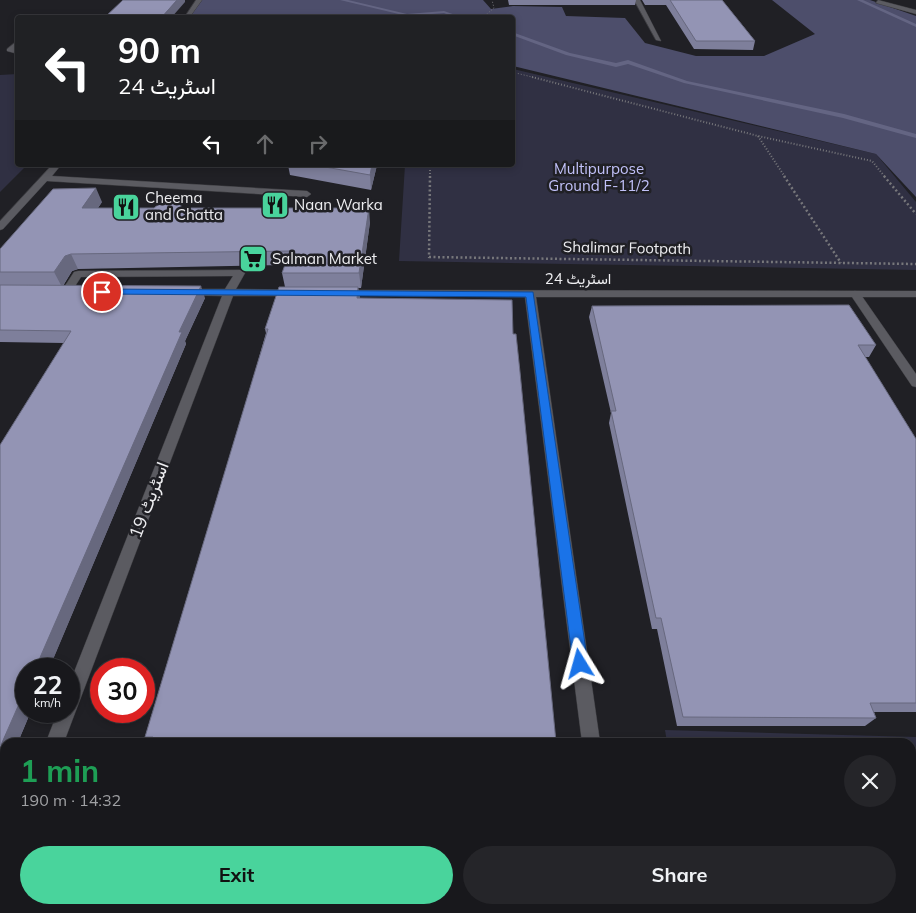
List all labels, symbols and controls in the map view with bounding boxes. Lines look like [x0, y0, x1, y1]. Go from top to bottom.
text: 90 m [118, 28, 201, 72]
icon: left [35, 35, 100, 100]
text: اسٹریٹ 24 [118, 72, 216, 100]
icon: left [198, 130, 226, 158]
icon: ahead [251, 130, 279, 158]
icon: right [304, 130, 332, 158]
park label: Multipurpose Ground F-11/2 [548, 159, 650, 195]
place label: Cheema and Chatta [145, 188, 223, 224]
restaurant icon: Naan Warka [260, 190, 290, 220]
restaurant icon: Cheema and Chatta [111, 192, 141, 222]
place label: Naan Warka [294, 195, 383, 214]
street label: Shalimar Footpath [563, 237, 691, 258]
supermarket icon: Salman Market [238, 244, 268, 274]
place label: Salman Market [272, 249, 377, 268]
street label: اسٹریٹ 24 [545, 269, 611, 288]
pin [81, 271, 123, 313]
icon: arrive [88, 278, 116, 306]
street label: اسٹریٹ 19 [123, 458, 174, 541]
position arrow [553, 637, 605, 689]
speed limit sign: 30 [90, 658, 155, 723]
text: 22 [32, 669, 63, 700]
text: km/h [34, 695, 61, 710]
text: 1 min [20, 752, 99, 790]
button: close [844, 755, 896, 807]
text: 190 m · 14:32 [20, 790, 121, 810]
button: Exit [20, 846, 453, 904]
button: Share [463, 846, 896, 904]

